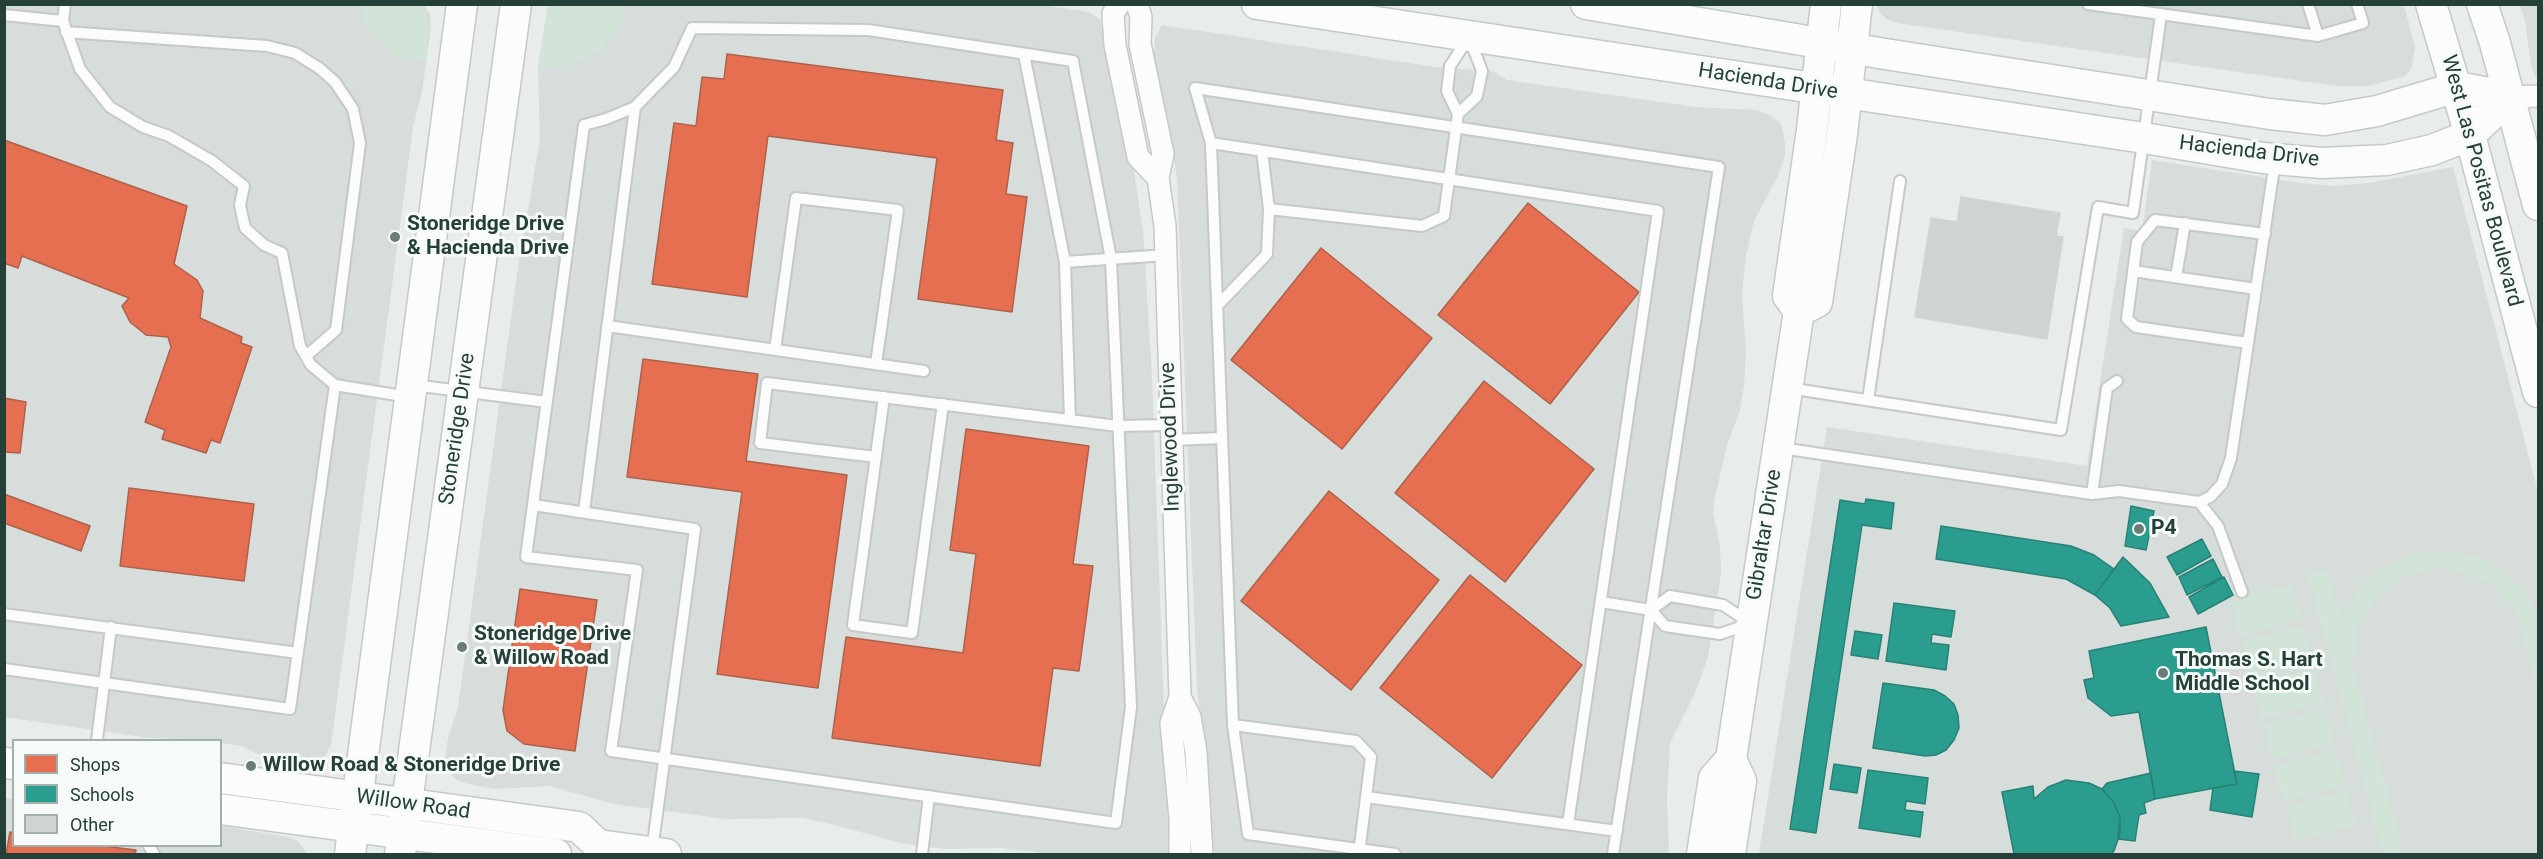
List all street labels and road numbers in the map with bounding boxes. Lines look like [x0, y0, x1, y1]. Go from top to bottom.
street label: West Las Positas Boulevard [2435, 52, 2527, 310]
street label: Hacienda Drive [1696, 59, 1840, 105]
street label: Hacienda Drive [2178, 131, 2320, 173]
street label: Stoneridge Drive [435, 351, 481, 507]
street label: Inglewood Drive [1156, 362, 1186, 512]
street label: Gibraltar Drive [1742, 468, 1788, 602]
street label: Willow Road [354, 785, 472, 825]

